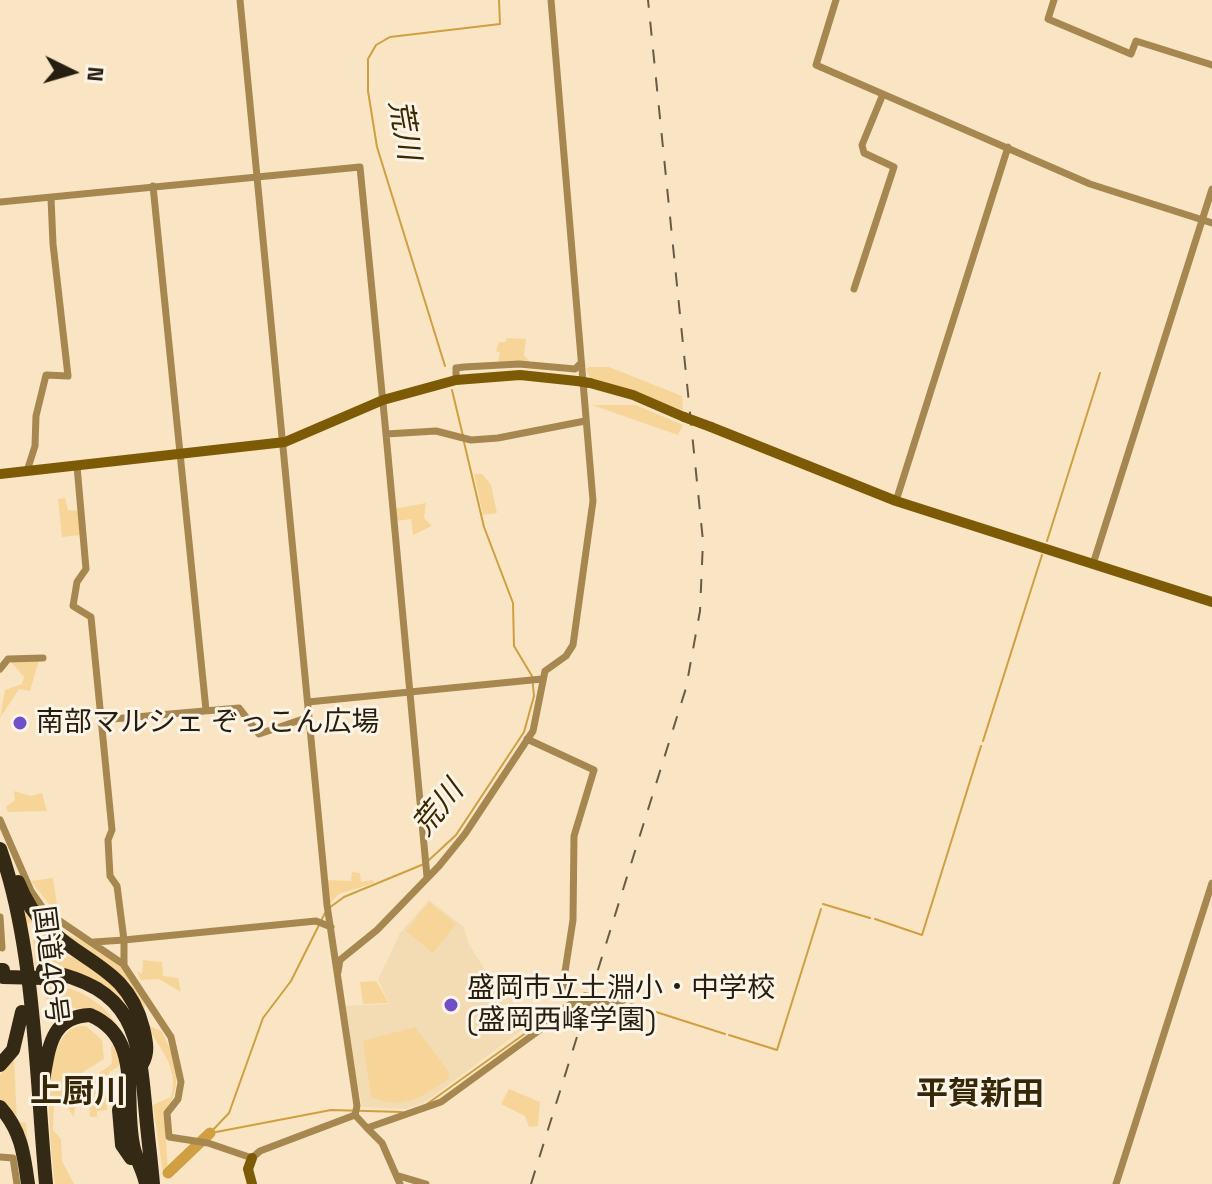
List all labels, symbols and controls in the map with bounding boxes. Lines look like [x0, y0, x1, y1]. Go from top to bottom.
north arrow [32, 32, 112, 112]
text: N [81, 66, 110, 83]
water label: 荒川 [380, 97, 426, 163]
place label: 南部マルシェ ぞっこん広場 [36, 706, 379, 740]
marker: 南部マルシェ ぞっこん広場 [11, 714, 29, 732]
water label: 荒川 [406, 774, 472, 844]
street label: 国道46号 [25, 904, 73, 1026]
place label: 盛岡市立土淵小・中学校 (盛岡西峰学園) [467, 972, 775, 1038]
marker: 盛岡市立土淵小・中学校 (盛岡西峰学園) [442, 996, 460, 1014]
district label: 上厨川 [30, 1074, 126, 1112]
district label: 平賀新田 [916, 1076, 1044, 1114]

